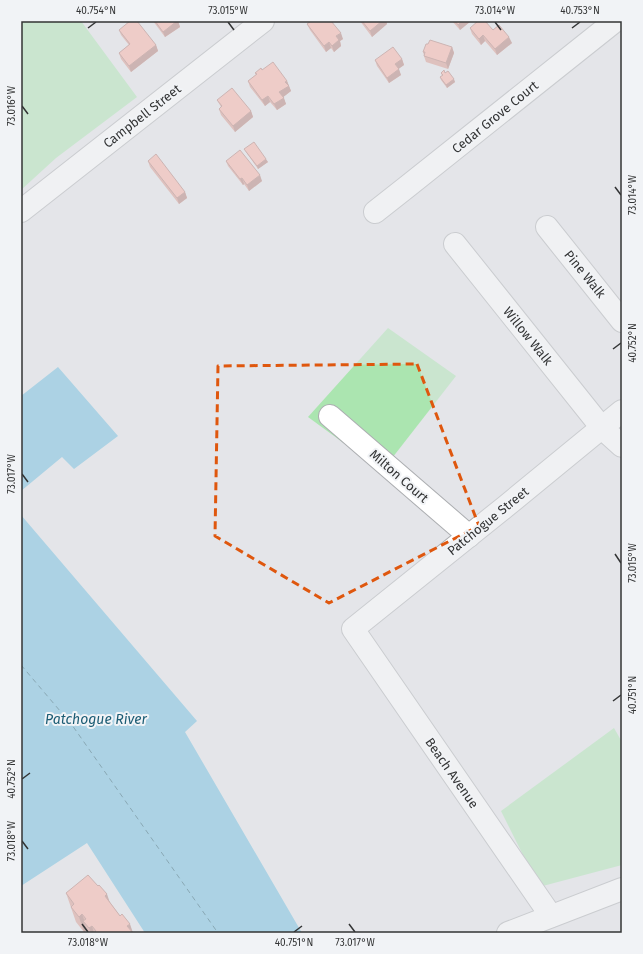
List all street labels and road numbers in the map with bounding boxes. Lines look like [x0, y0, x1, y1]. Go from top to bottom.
street label: Cedar Grove Court [449, 77, 541, 156]
street label: Campbell Street [100, 81, 184, 151]
street label: Pine Walk [561, 247, 609, 301]
street label: Willow Walk [500, 304, 556, 368]
street label: Milton Court [367, 447, 432, 506]
street label: Patchogue Street [444, 484, 532, 558]
street label: Beach Avenue [422, 735, 482, 811]

